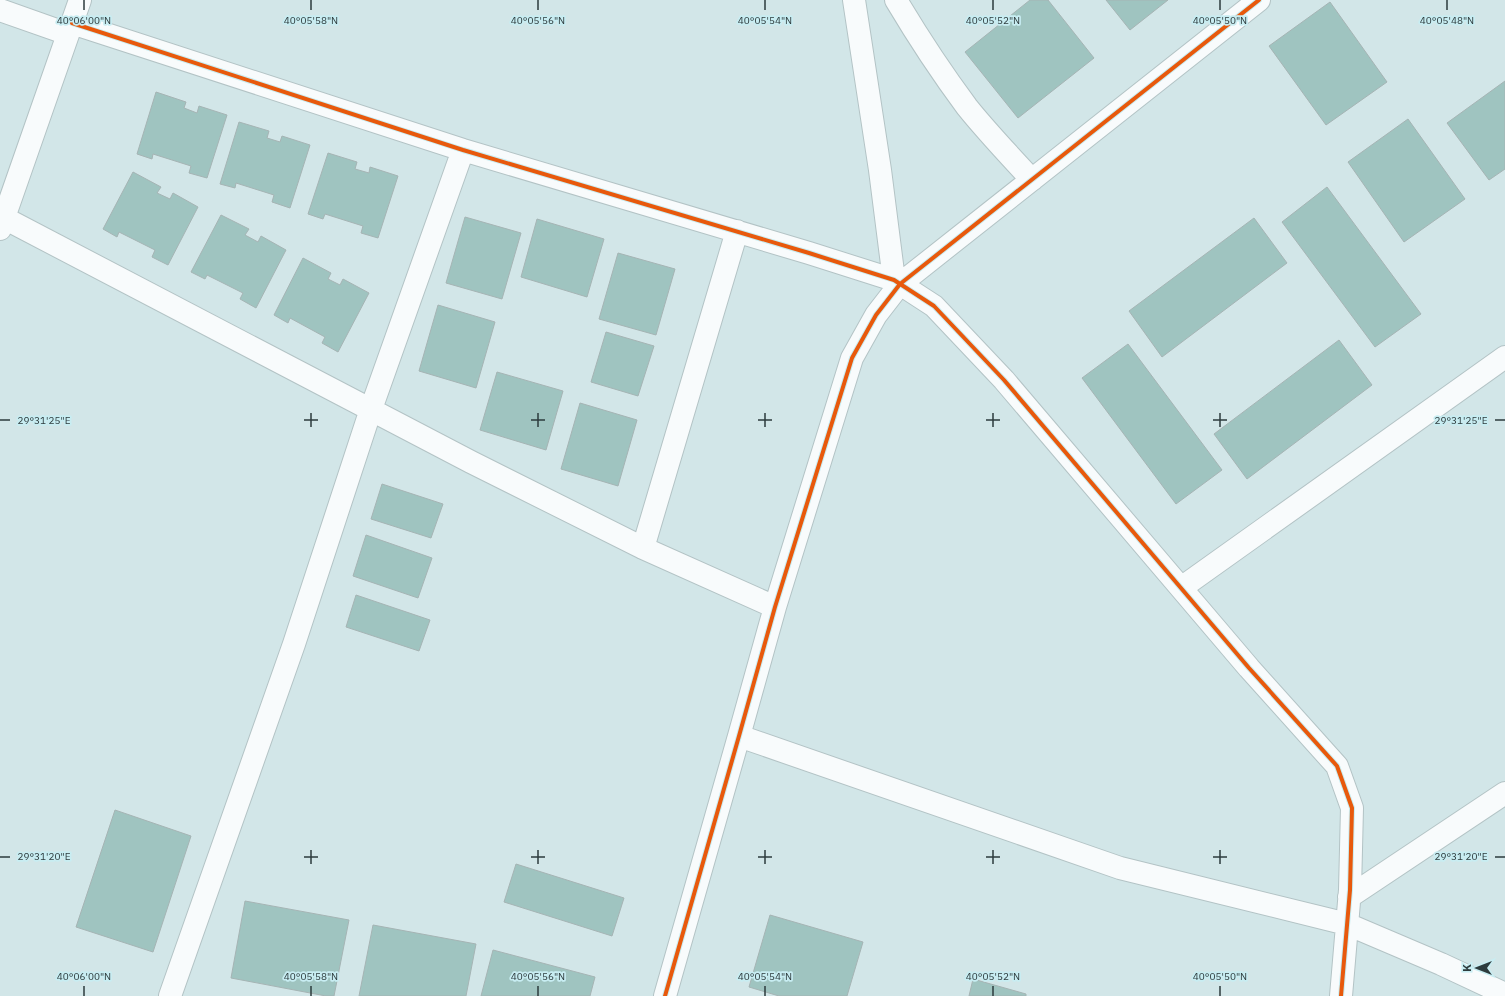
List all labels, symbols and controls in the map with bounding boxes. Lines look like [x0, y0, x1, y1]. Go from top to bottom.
text: 40°06'00"N [57, 14, 111, 27]
text: 40°05'58"N [284, 14, 338, 27]
text: 40°05'56"N [511, 14, 565, 27]
text: 40°05'54"N [738, 14, 792, 27]
text: 40°05'52"N [966, 14, 1020, 27]
text: 40°05'50"N [1193, 14, 1247, 27]
text: 40°05'48"N [1420, 14, 1474, 27]
text: 29°31'25"E [17, 414, 71, 427]
text: 29°31'25"E [1434, 414, 1488, 427]
text: 29°31'20"E [17, 850, 71, 863]
text: 29°31'20"E [1434, 850, 1488, 863]
north arrow [1457, 948, 1497, 988]
text: K [1460, 964, 1474, 972]
text: 40°06'00"N [57, 970, 111, 983]
text: 40°05'58"N [284, 970, 338, 983]
text: 40°05'56"N [511, 970, 565, 983]
text: 40°05'54"N [738, 970, 792, 983]
text: 40°05'52"N [966, 970, 1020, 983]
text: 40°05'50"N [1193, 970, 1247, 983]

